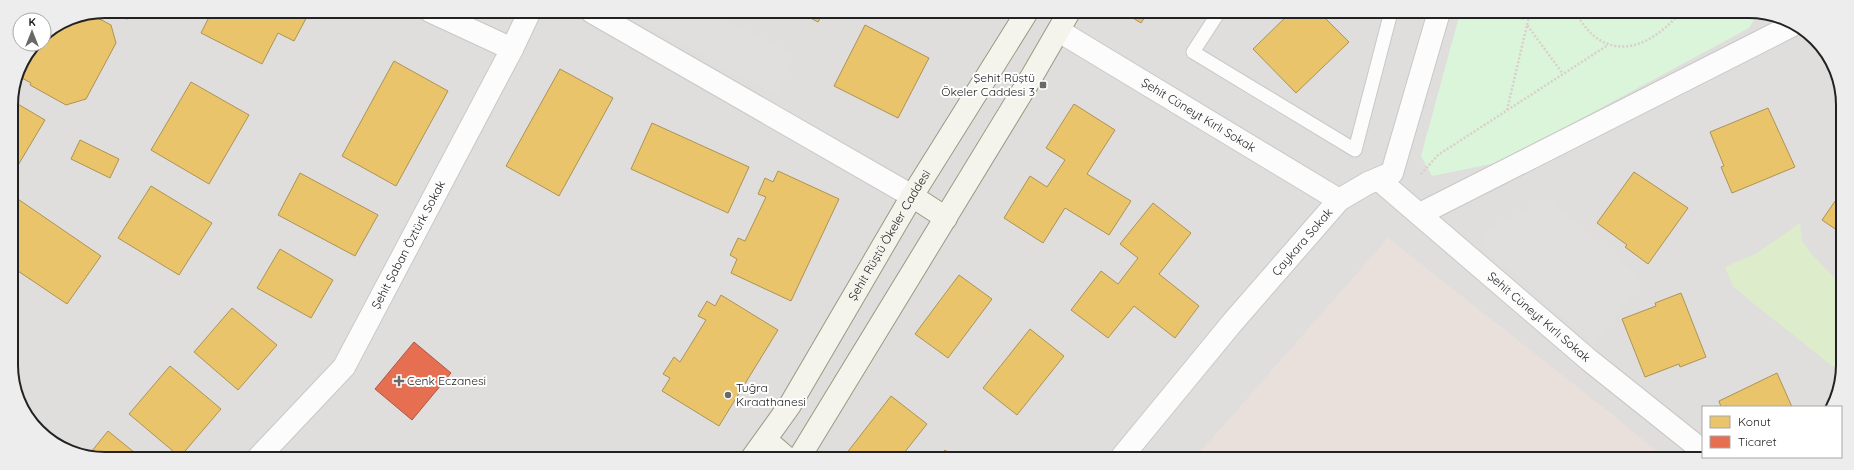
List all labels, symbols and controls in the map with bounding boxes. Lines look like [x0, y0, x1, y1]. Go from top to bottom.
north arrow [12, 12, 52, 52]
text: K [28, 15, 36, 29]
place label: Şehit Rüştü Ökeler Caddesi 3 [941, 70, 1035, 99]
street label: Şehit Cüneyt Kırlı Sokak [1139, 75, 1259, 155]
marker: Şehit Rüştü Ökeler Caddesi 3 [1038, 80, 1048, 90]
street label: Şehit Rüştü Ökeler Caddesi [845, 167, 933, 303]
street label: Şehit Şaban Öztürk Sokak [368, 178, 448, 311]
street label: Çaykara Sokak [1269, 205, 1335, 279]
street label: Şehit Cüneyt Kırlı Sokak [1485, 268, 1594, 365]
place label: Cenk Eczanesi [407, 373, 486, 388]
marker: Cenk Eczanesi [394, 376, 404, 386]
place label: Tuğra Kıraathanesi [736, 380, 806, 409]
marker: Tuğra Kıraathanesi [723, 390, 733, 400]
legend [1702, 406, 1842, 458]
text: Konut [1738, 414, 1771, 429]
text: Ticaret [1738, 434, 1777, 449]

